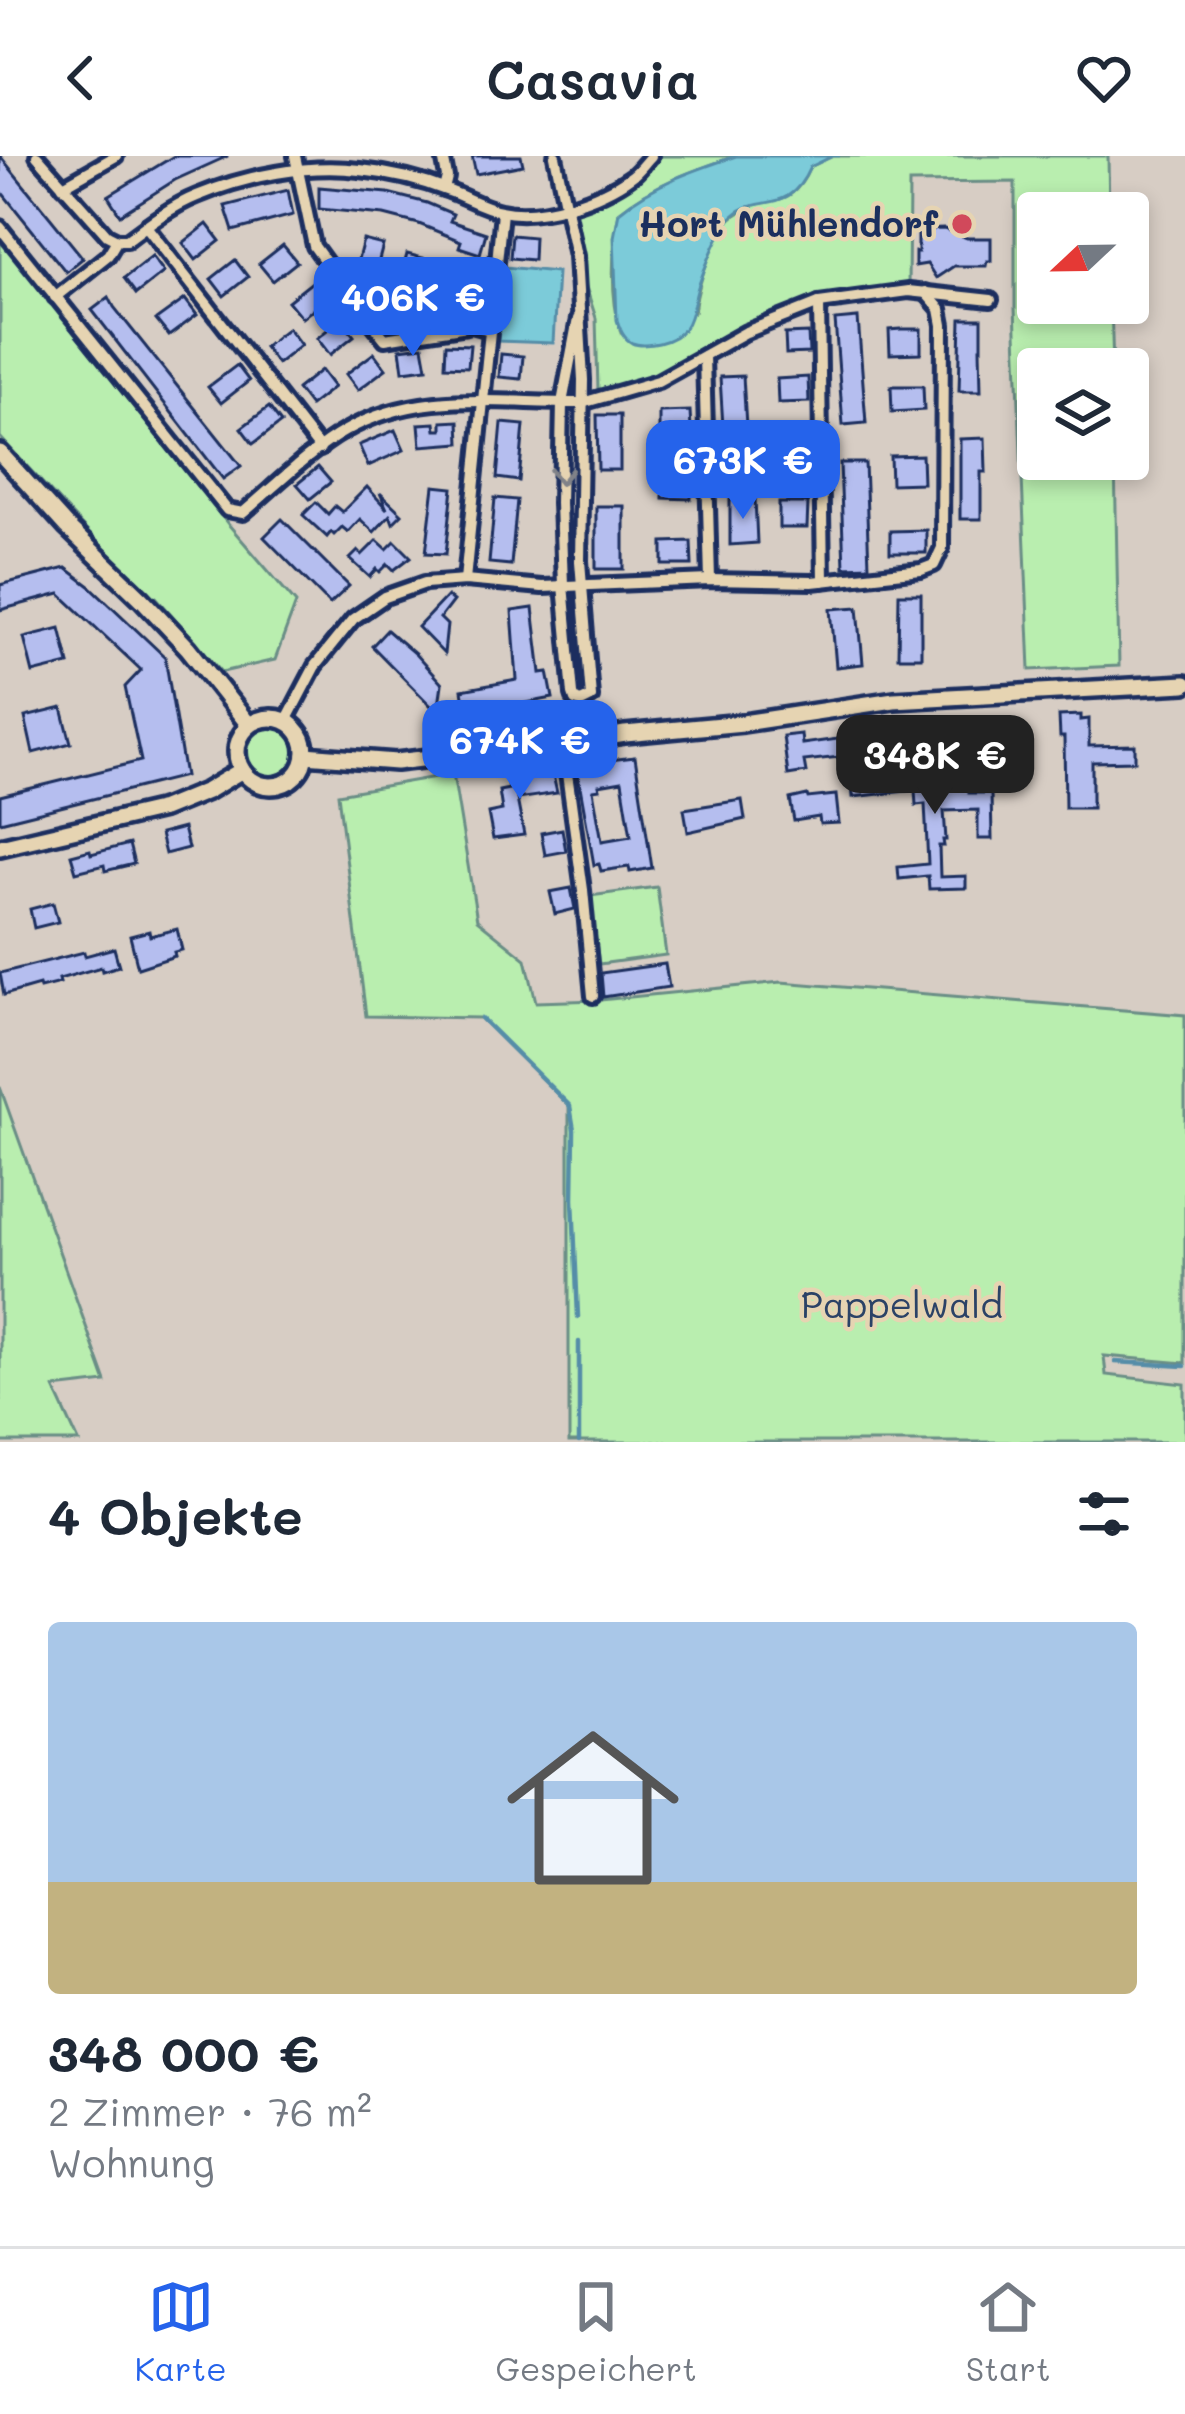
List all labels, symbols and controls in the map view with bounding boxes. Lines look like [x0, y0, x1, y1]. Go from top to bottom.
text: Casavia [486, 43, 699, 114]
icon: back [48, 45, 114, 111]
icon: heart [1071, 45, 1137, 111]
north arrow [1017, 192, 1149, 324]
map controls [1017, 192, 1149, 480]
place label: Hort Mühlendorf [638, 199, 939, 246]
marker: Hort Mühlendorf [949, 211, 975, 237]
pin: 406K € [315, 257, 511, 359]
text: 406K € [341, 270, 485, 321]
button: layers [1017, 348, 1149, 480]
pin: 673K € [645, 420, 841, 522]
text: 673K € [673, 433, 813, 484]
one-way arrow [548, 468, 574, 486]
pin: 674K € [422, 700, 618, 802]
text: 674K € [449, 713, 591, 764]
pin: 348K € [837, 715, 1033, 817]
text: 348K € [863, 728, 1007, 779]
park label: Pappelwald [801, 1280, 1003, 1327]
text: 4 Objekte [48, 1481, 303, 1548]
icon: filters [1071, 1481, 1137, 1547]
icon: home [485, 1700, 701, 1916]
text: 348 000 € [48, 2018, 319, 2085]
text: 2 Zimmer · 76 m² [48, 2085, 372, 2136]
text: Wohnung [48, 2136, 215, 2187]
tab: Karte [134, 2274, 227, 2389]
tab: Gespeichert [495, 2274, 697, 2389]
tab: Start [966, 2274, 1051, 2389]

